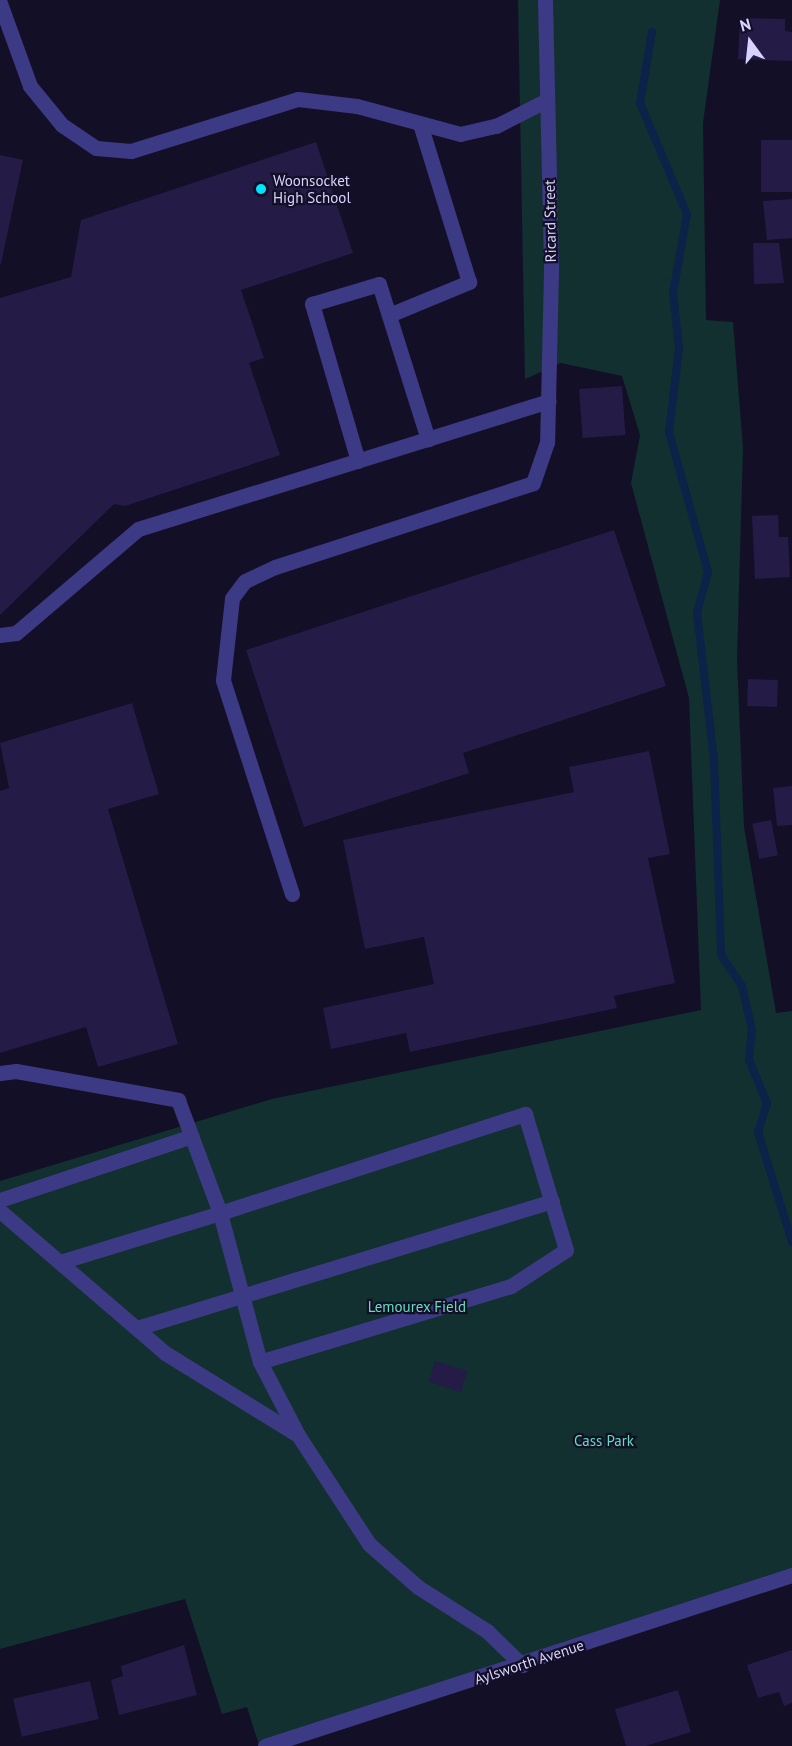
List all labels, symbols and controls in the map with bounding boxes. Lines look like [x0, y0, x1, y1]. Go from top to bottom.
north arrow [720, 12, 780, 72]
text: N [738, 14, 753, 36]
place label: Woonsocket High School [273, 171, 351, 206]
street label: Ricard Street [540, 180, 560, 262]
marker: Woonsocket High School [254, 182, 268, 196]
park label: Lemourex Field [368, 1298, 466, 1316]
park label: Cass Park [574, 1432, 634, 1450]
street label: Aylsworth Avenue [472, 1636, 586, 1688]

